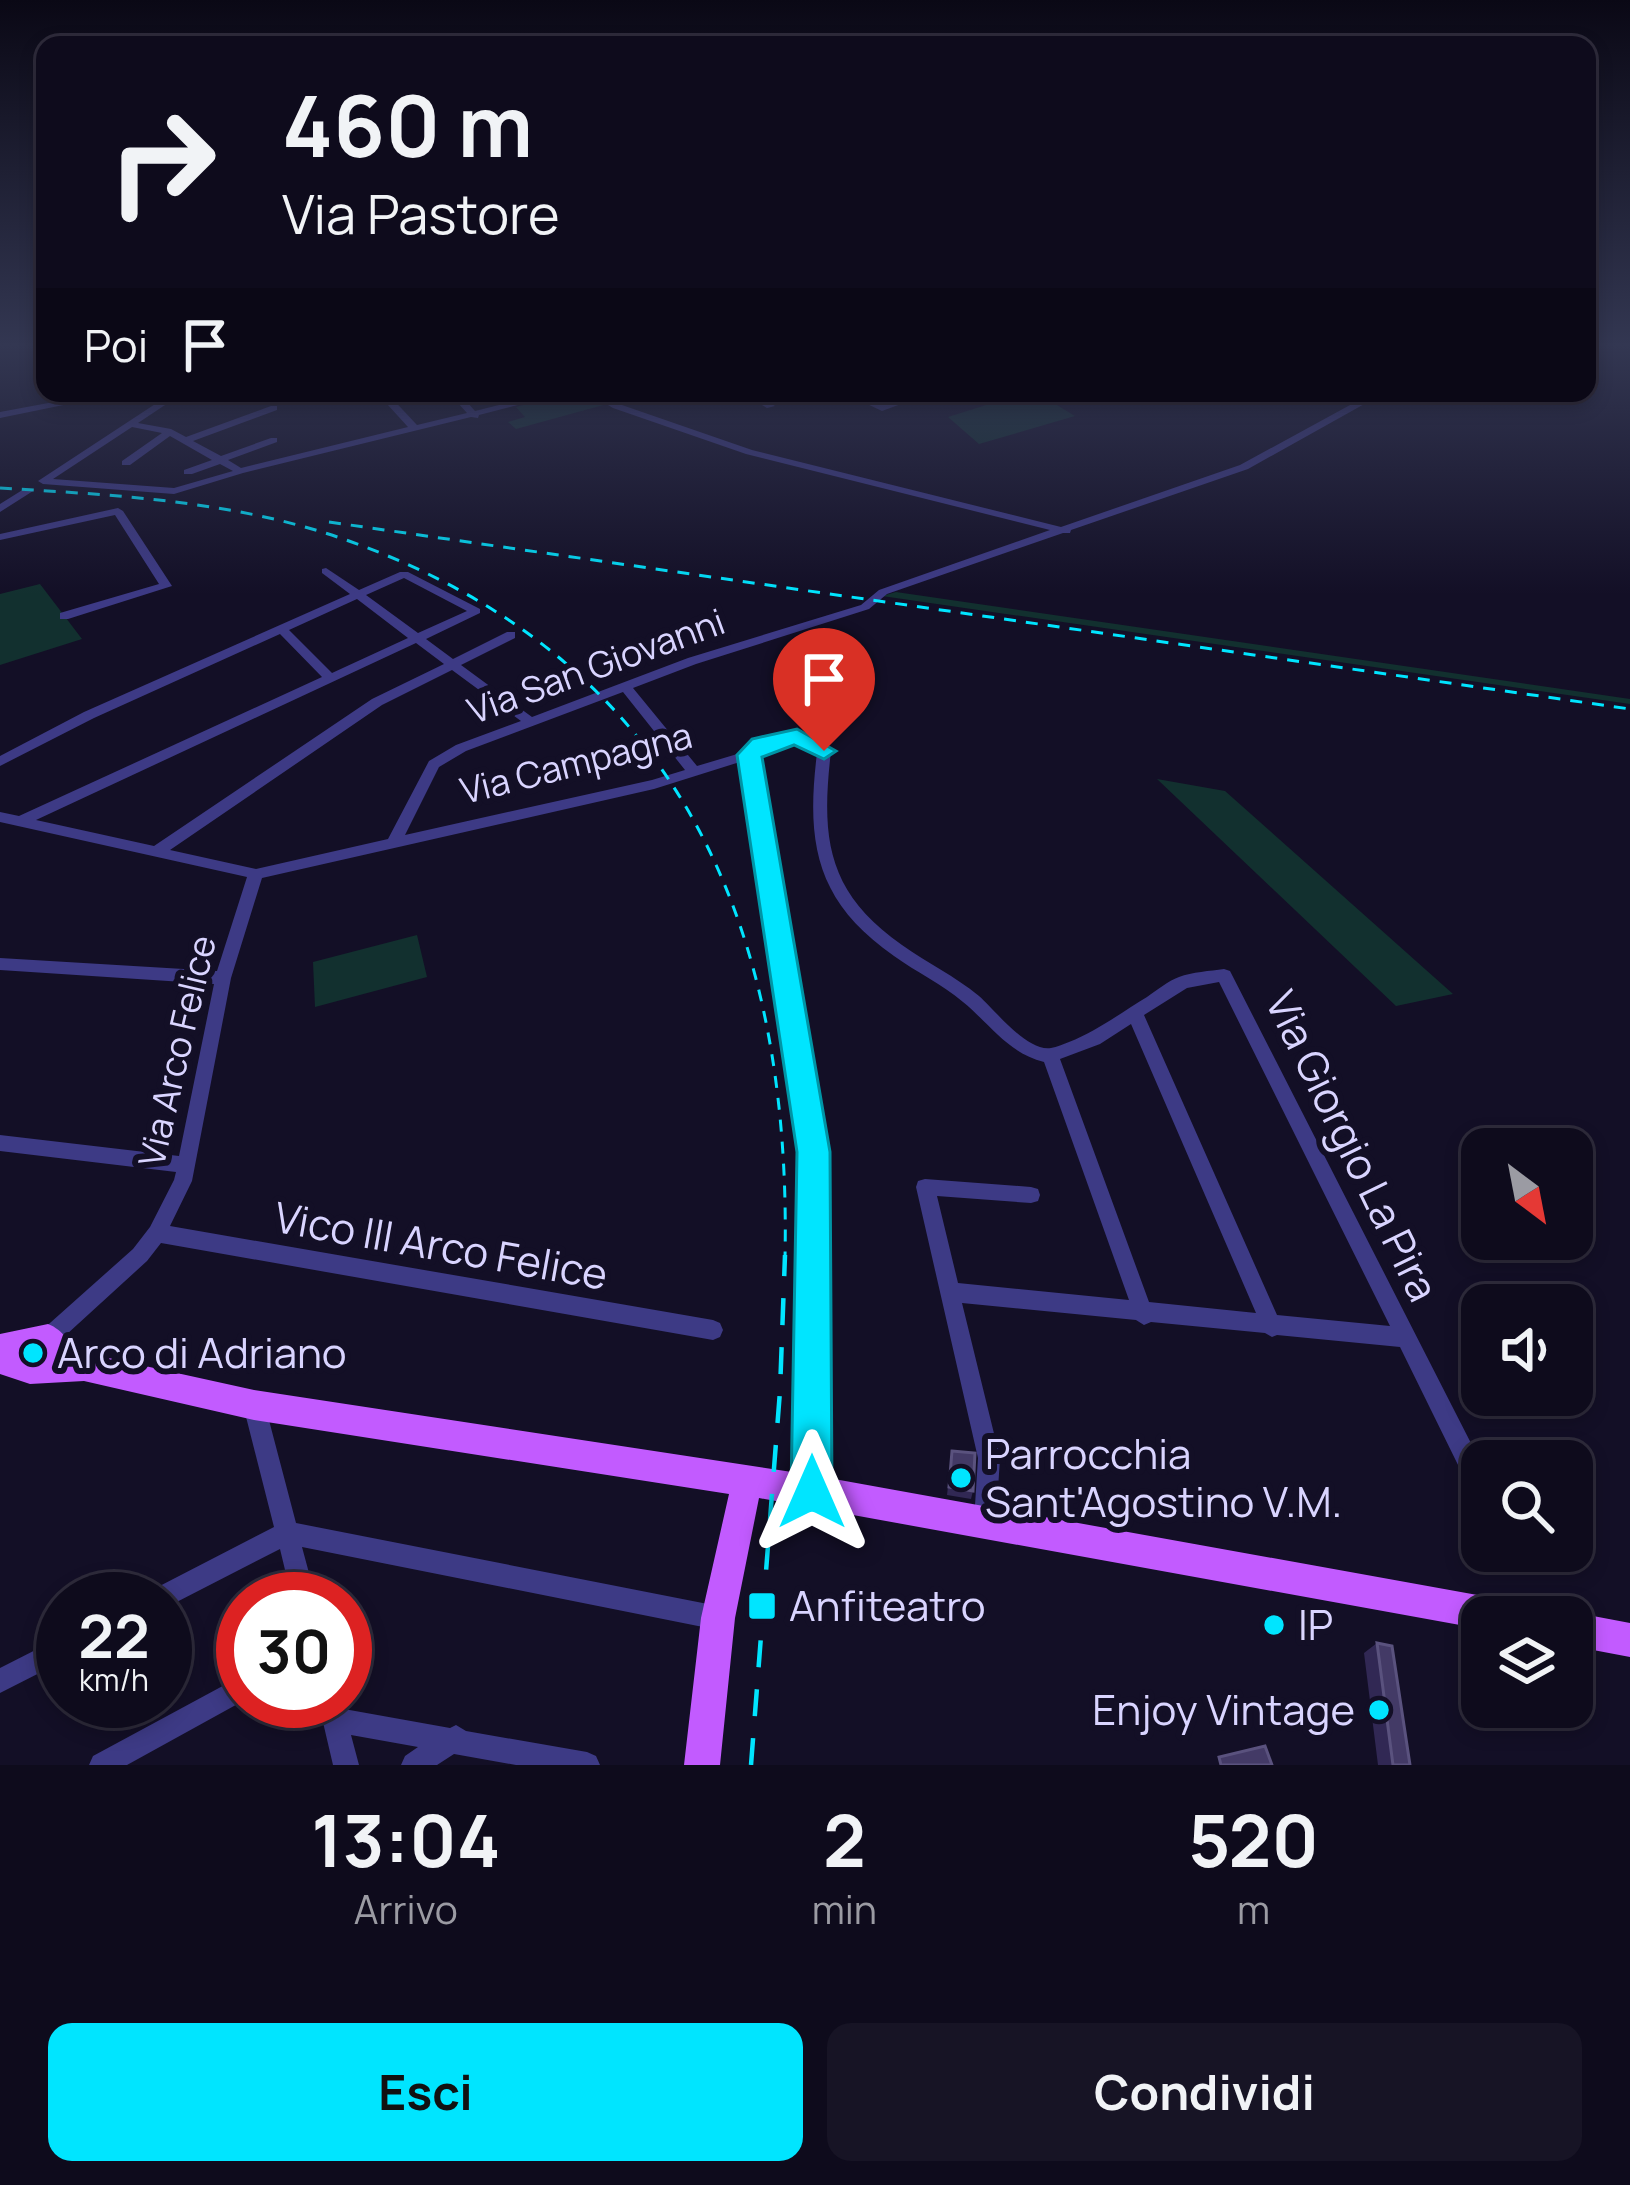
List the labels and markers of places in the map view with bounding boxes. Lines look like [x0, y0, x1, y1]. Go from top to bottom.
pin [773, 628, 875, 751]
place label: Arco di Adriano [57, 1323, 347, 1381]
marker: Arco di Adriano [20, 1340, 46, 1366]
place label: Parrocchia Sant'Agostino V.M. [985, 1424, 1342, 1530]
marker: Parrocchia Sant'Agostino V.M. [948, 1465, 974, 1491]
place label: Anfiteatro [789, 1576, 986, 1634]
marker: Anfiteatro [746, 1590, 778, 1622]
place label: IP [1298, 1595, 1333, 1653]
marker: IP [1261, 1612, 1287, 1638]
place label: Enjoy Vintage [1092, 1680, 1355, 1738]
marker: Enjoy Vintage [1366, 1697, 1392, 1723]

